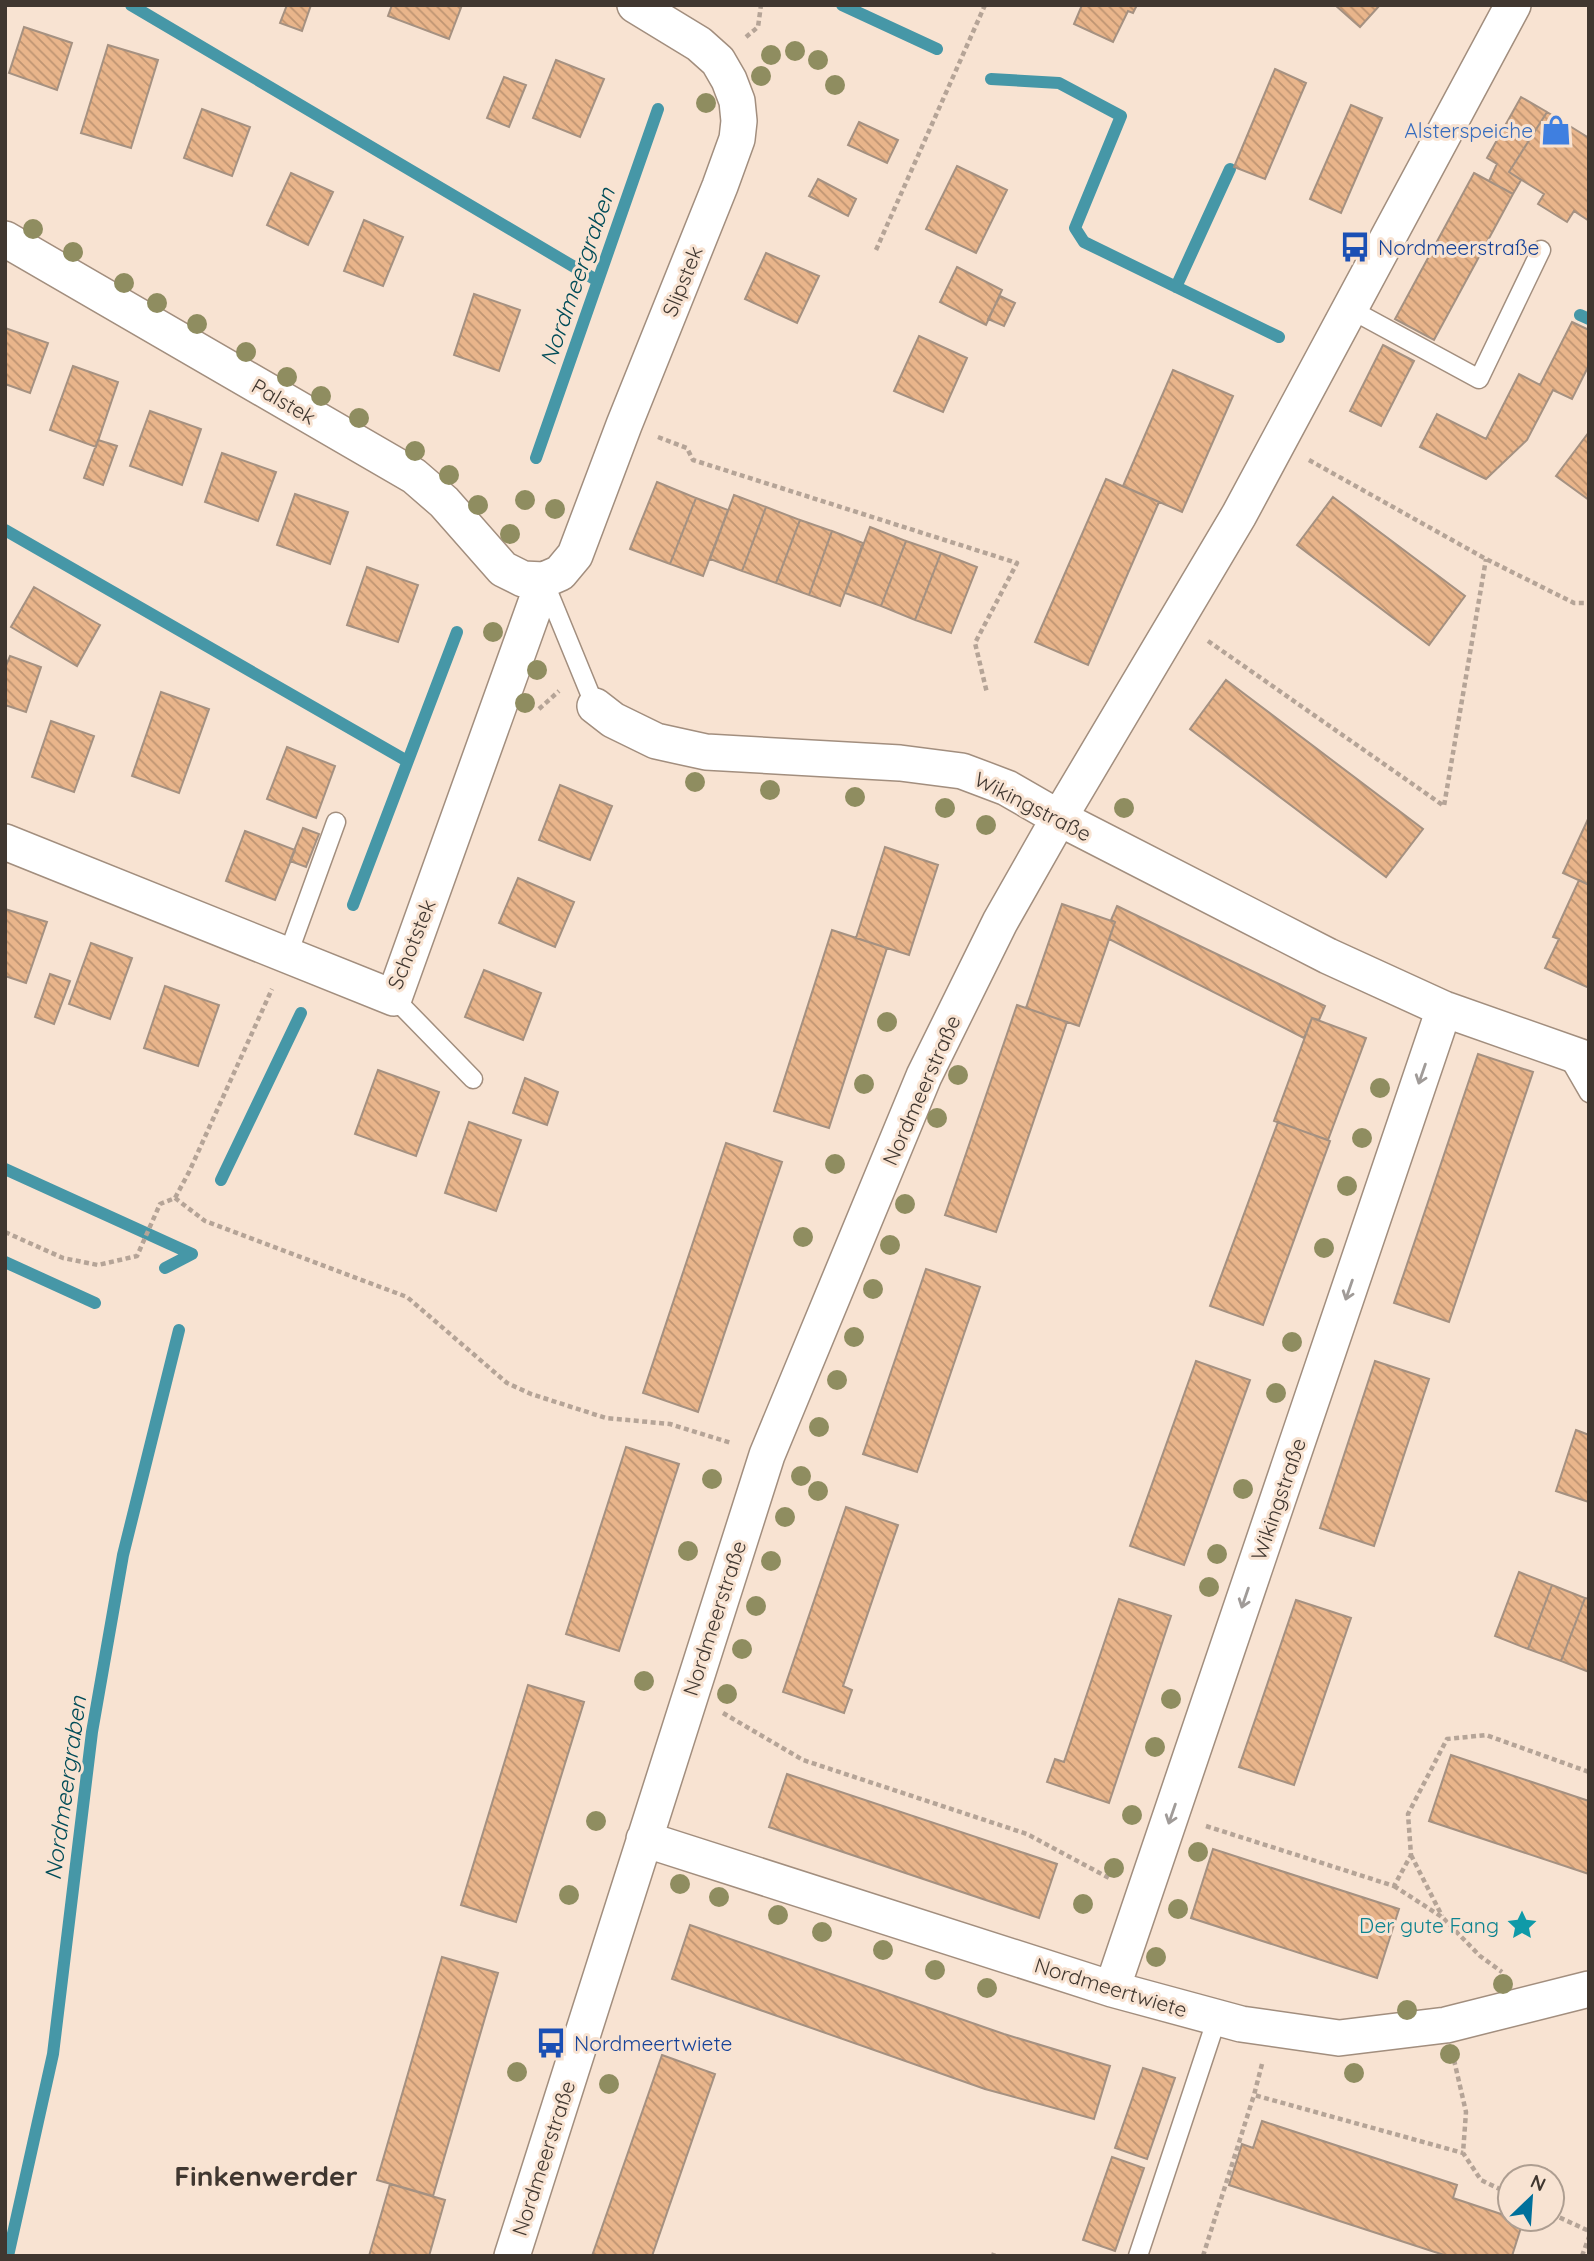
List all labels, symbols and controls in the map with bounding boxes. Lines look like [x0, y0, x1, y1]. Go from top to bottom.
shop icon: Alsterspeiche [1539, 113, 1573, 147]
place label: Alsterspeiche [1404, 117, 1533, 143]
water label: Nordmeergraben [533, 183, 621, 368]
bus stop icon: Nordmeerstraße [1338, 230, 1372, 264]
place label: Nordmeerstraße [1378, 234, 1539, 260]
street label: Slipstek [656, 242, 708, 320]
street label: Palstek [247, 372, 321, 430]
street label: Wikingstraße [970, 765, 1096, 847]
street label: Schotstek [381, 895, 441, 993]
street label: Nordmeerstraße [876, 1011, 966, 1169]
one-way arrow [1415, 1063, 1427, 1085]
one-way arrow [1342, 1278, 1354, 1300]
street label: Wikingstraße [1245, 1434, 1311, 1564]
street label: Nordmeerstraße [677, 1537, 751, 1699]
one-way arrow [1238, 1587, 1251, 1609]
water label: Nordmeergraben [38, 1693, 92, 1882]
one-way arrow [1165, 1802, 1177, 1824]
place icon: Der gute Fang [1505, 1908, 1539, 1942]
place label: Der gute Fang [1359, 1912, 1499, 1938]
street label: Nordmeertwiete [1032, 1951, 1190, 2023]
bus stop icon: Nordmeertwiete [534, 2026, 568, 2060]
place label: Nordmeertwiete [574, 2030, 732, 2056]
street label: Nordmeerstraße [506, 2077, 580, 2239]
district label: Finkenwerder [174, 2158, 358, 2193]
north arrow [1496, 2163, 1566, 2233]
text: N [1527, 2169, 1550, 2196]

